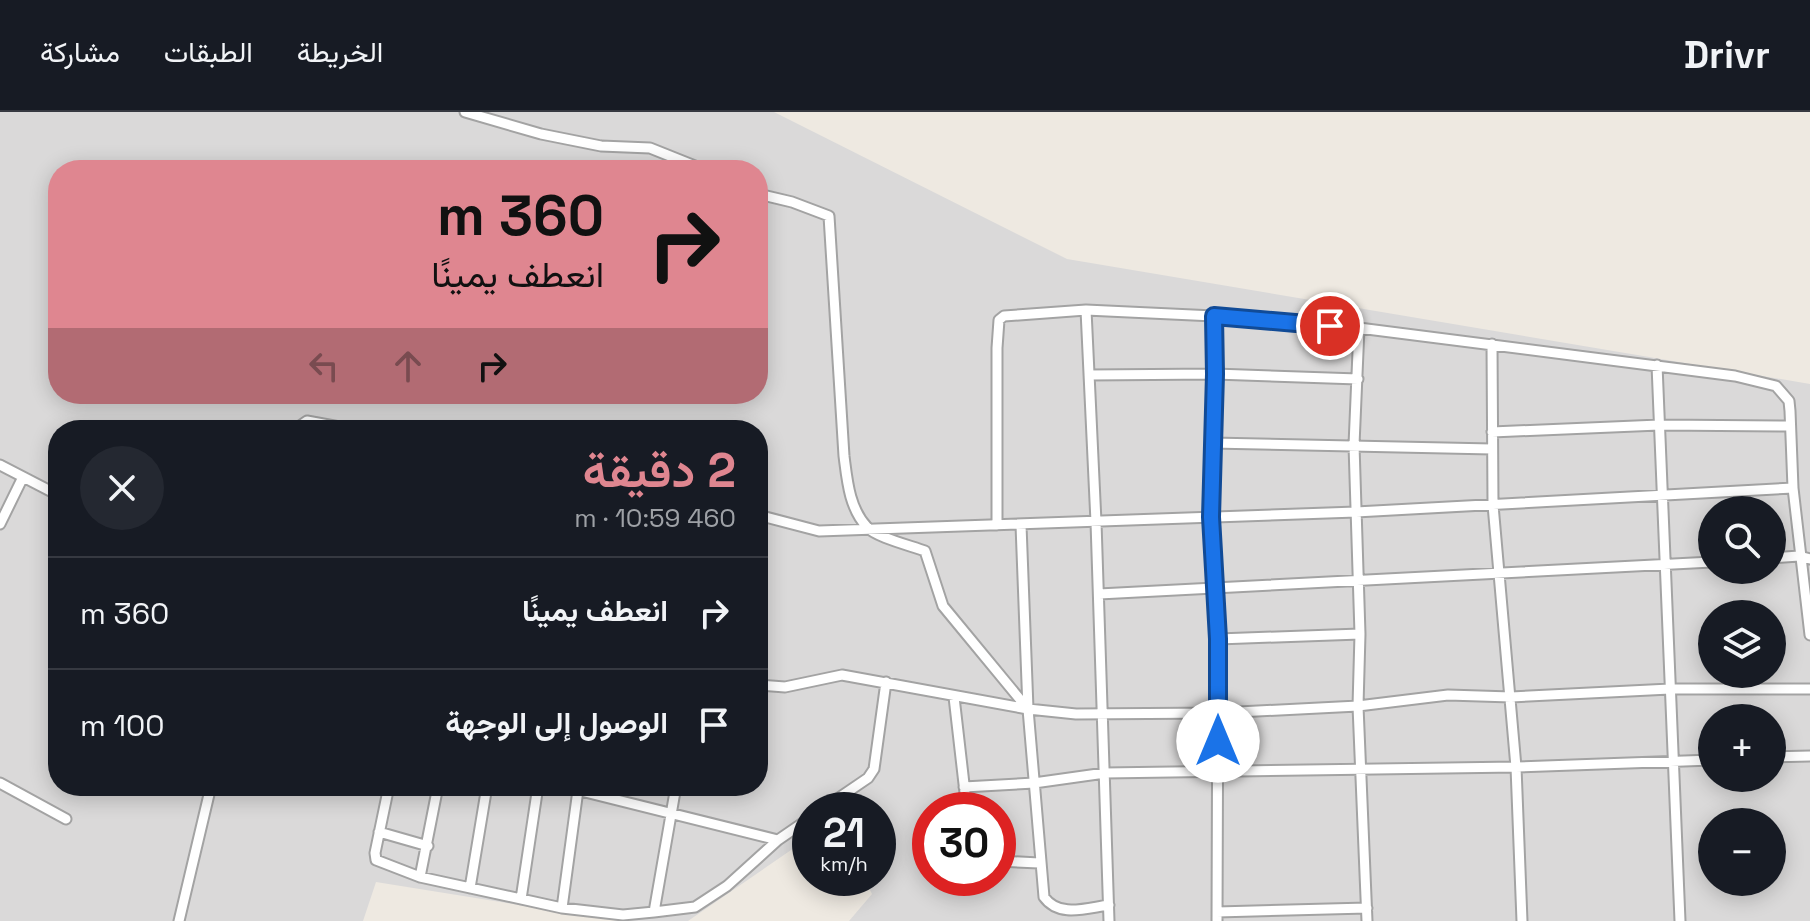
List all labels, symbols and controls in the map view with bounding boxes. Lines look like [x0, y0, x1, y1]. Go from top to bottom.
text: Drivr [1684, 31, 1770, 79]
text: مشاركة [40, 34, 120, 70]
text: الطبقات [164, 34, 253, 70]
text: الخريطة [297, 34, 383, 70]
text: 360 m [437, 180, 604, 251]
icon: right [632, 192, 736, 296]
text: انعطف يمينًا [431, 252, 604, 298]
pin [1296, 292, 1364, 360]
icon: arrive [1308, 304, 1352, 348]
icon: left [302, 344, 346, 388]
icon: ahead [386, 344, 430, 388]
icon: right [470, 344, 514, 388]
text: 2 دقيقة [583, 440, 736, 501]
button: close [80, 446, 164, 530]
map controls [1698, 496, 1786, 896]
button: search [1698, 496, 1786, 584]
text: 460 m · 10:59 [574, 501, 736, 535]
text: انعطف يمينًا [522, 591, 668, 630]
icon: right [692, 591, 736, 635]
text: 360 m [80, 594, 169, 633]
button: layers [1698, 600, 1786, 688]
position arrow [1176, 699, 1260, 783]
text: الوصول إلى الوجهة [445, 703, 668, 742]
icon: arrive [692, 703, 736, 747]
button: + [1698, 704, 1786, 792]
text: 100 m [80, 706, 165, 745]
speed limit sign: 30 [912, 792, 1016, 896]
text: 21 [823, 808, 865, 859]
button: − [1698, 808, 1786, 896]
text: km/h [820, 851, 868, 877]

